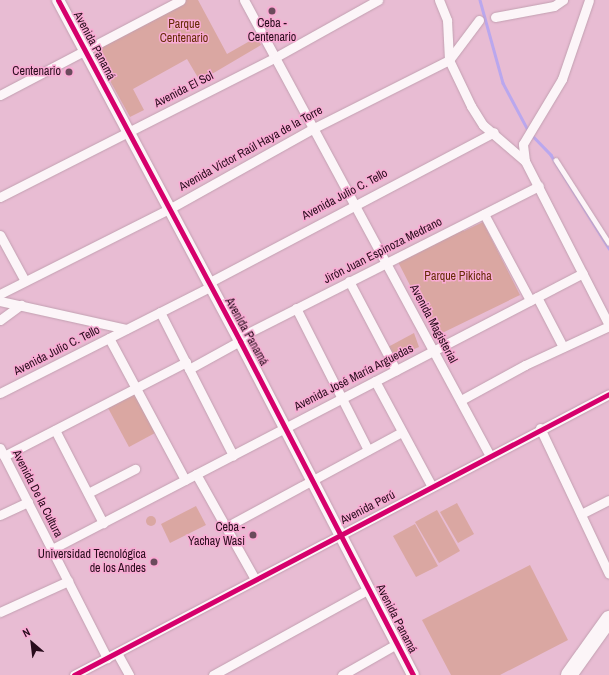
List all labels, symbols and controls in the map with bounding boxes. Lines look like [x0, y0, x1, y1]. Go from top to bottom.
marker: Ceba - Centenario [267, 6, 277, 16]
street label: Avenida Panamá [70, 9, 118, 83]
place label: Ceba - Centenario [248, 17, 296, 45]
park label: Parque Centenario [160, 18, 208, 46]
place label: Centenario [12, 65, 61, 79]
marker: Centenario [64, 67, 74, 77]
street label: Avenida El Sol [152, 69, 216, 111]
street label: Avenida Víctor Raúl Haya de la Torre [177, 103, 325, 195]
street label: Avenida Julio C. Tello [300, 166, 390, 224]
street label: Jirón Juan Espinoza Medrano [321, 215, 445, 287]
park label: Parque Pikicha [424, 270, 492, 284]
street label: Avenida Magisterial [406, 282, 460, 366]
street label: Avenida Panamá [221, 296, 271, 368]
street label: Avenida Julio C. Tello [11, 323, 103, 379]
street label: Avenida José María Arguedas [292, 342, 416, 414]
street label: Avenida De la Cultura [9, 448, 65, 540]
street label: Avenida Perú [338, 488, 398, 528]
place label: Ceba - Yachay Wasi [188, 521, 245, 549]
marker: Ceba - Yachay Wasi [248, 530, 258, 540]
place label: Universidad Tecnológica de los Andes [38, 548, 146, 576]
marker: Universidad Tecnológica de los Andes [149, 557, 159, 567]
street label: Avenida Panamá [372, 582, 420, 656]
north arrow [12, 623, 52, 663]
text: N [20, 625, 33, 640]

